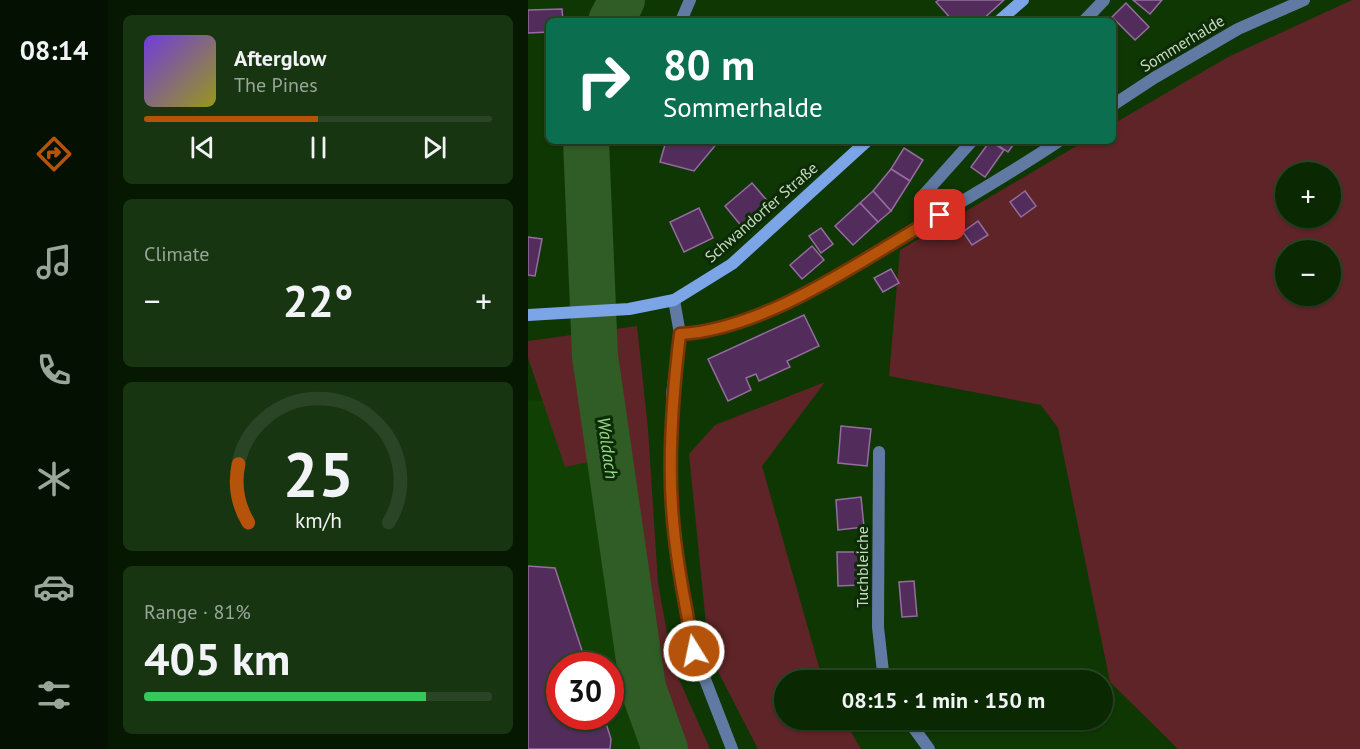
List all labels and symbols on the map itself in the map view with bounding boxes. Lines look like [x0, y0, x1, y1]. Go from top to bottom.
street label: Sommerhalde [1136, 10, 1228, 76]
street label: Schwandorfer Straße [700, 157, 822, 267]
pin [914, 189, 965, 240]
water label: Waldach [592, 416, 624, 480]
street label: Tuchbleiche [852, 526, 872, 608]
position arrow [662, 619, 726, 683]
speed limit sign: 30 [546, 652, 624, 730]

